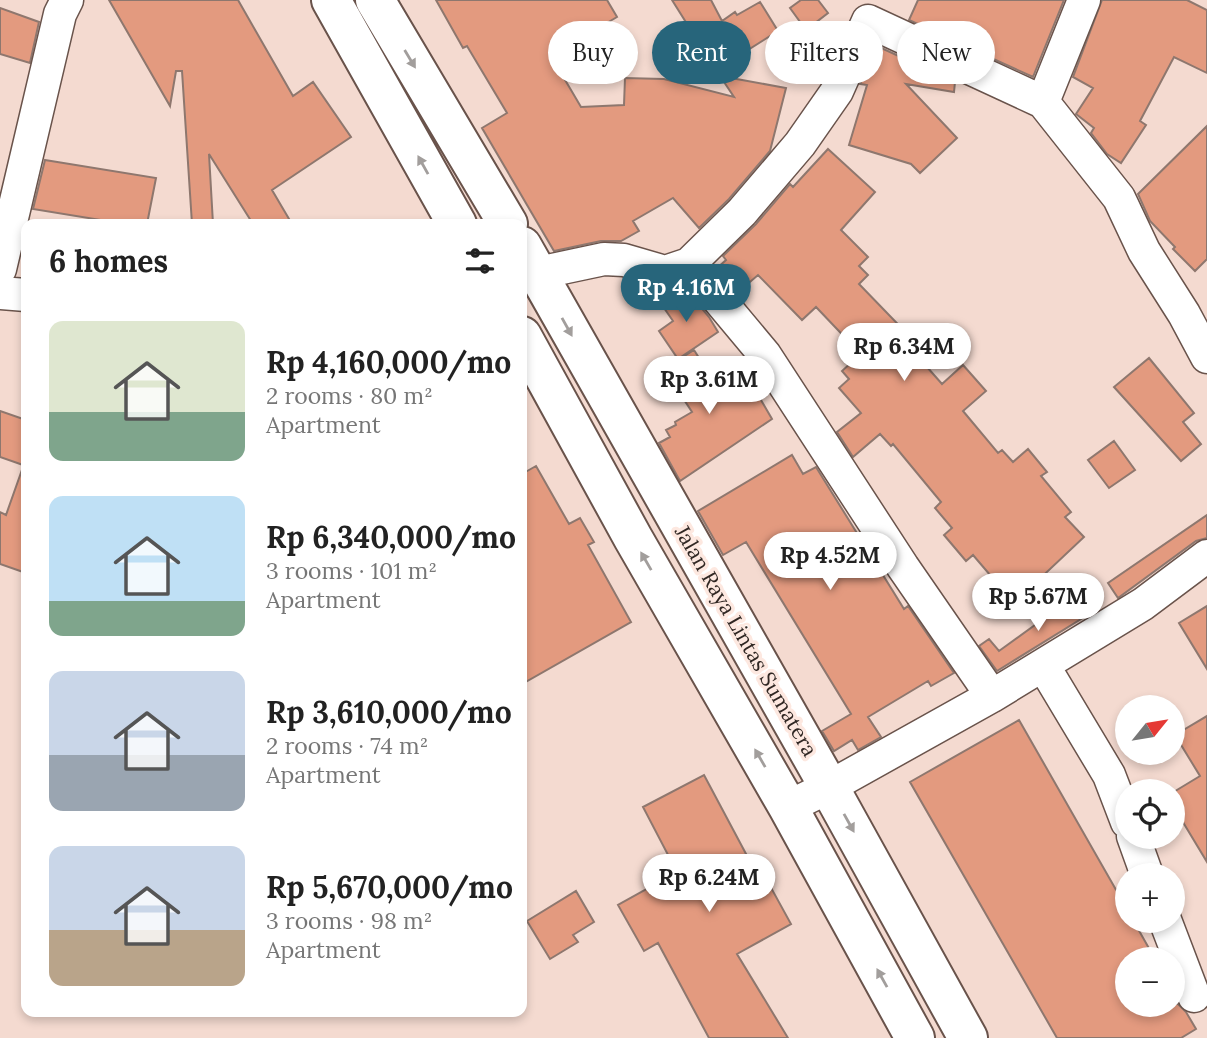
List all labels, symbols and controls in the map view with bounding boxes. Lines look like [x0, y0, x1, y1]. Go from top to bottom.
chip: Buy [548, 21, 638, 84]
chip: Rent [652, 21, 751, 84]
chip: Filters [765, 21, 883, 84]
chip: New [897, 21, 995, 84]
one-way arrow [403, 49, 416, 68]
one-way arrow [417, 155, 429, 174]
text: 6 homes [49, 242, 168, 280]
icon: filters [461, 242, 499, 280]
pin: Rp 4.16M [614, 264, 758, 324]
text: Rp 4.16M [637, 272, 735, 301]
one-way arrow [561, 317, 573, 336]
pin: Rp 6.34M [832, 324, 976, 383]
text: Rp 6.34M [853, 331, 955, 360]
text: Rp 4,160,000/mo [266, 343, 511, 381]
icon: home [105, 349, 189, 433]
pin: Rp 3.61M [637, 356, 781, 416]
text: Rp 3.61M [660, 364, 758, 393]
text: 2 rooms · 80 m² [266, 381, 433, 410]
text: Apartment [266, 410, 381, 439]
text: Rp 6,340,000/mo [266, 518, 516, 556]
street label: Jalan Raya Lintas Sumatera [669, 520, 824, 761]
icon: home [105, 524, 189, 608]
pin: Rp 4.52M [758, 532, 902, 592]
text: Rp 4.52M [780, 540, 880, 569]
one-way arrow [640, 551, 652, 571]
text: 3 rooms · 101 m² [266, 556, 437, 585]
pin: Rp 5.67M [966, 574, 1110, 633]
text: Rp 5.67M [988, 581, 1088, 610]
text: Apartment [266, 585, 381, 614]
text: Rp 3,610,000/mo [266, 693, 512, 731]
north arrow [1115, 695, 1185, 765]
map controls [1115, 695, 1185, 1017]
icon: home [105, 699, 189, 783]
text: 2 rooms · 74 m² [266, 731, 428, 760]
one-way arrow [754, 748, 766, 767]
text: Apartment [266, 760, 381, 789]
button: locate [1115, 779, 1185, 849]
one-way arrow [843, 813, 855, 832]
pin: Rp 6.24M [637, 855, 781, 914]
text: Rp 6.24M [658, 862, 760, 891]
button: + [1115, 863, 1185, 933]
text: Rp 5,670,000/mo [266, 868, 513, 906]
icon: home [105, 874, 189, 958]
text: 3 rooms · 98 m² [266, 906, 432, 935]
text: Apartment [266, 935, 381, 964]
button: − [1115, 947, 1185, 1017]
one-way arrow [876, 969, 888, 988]

